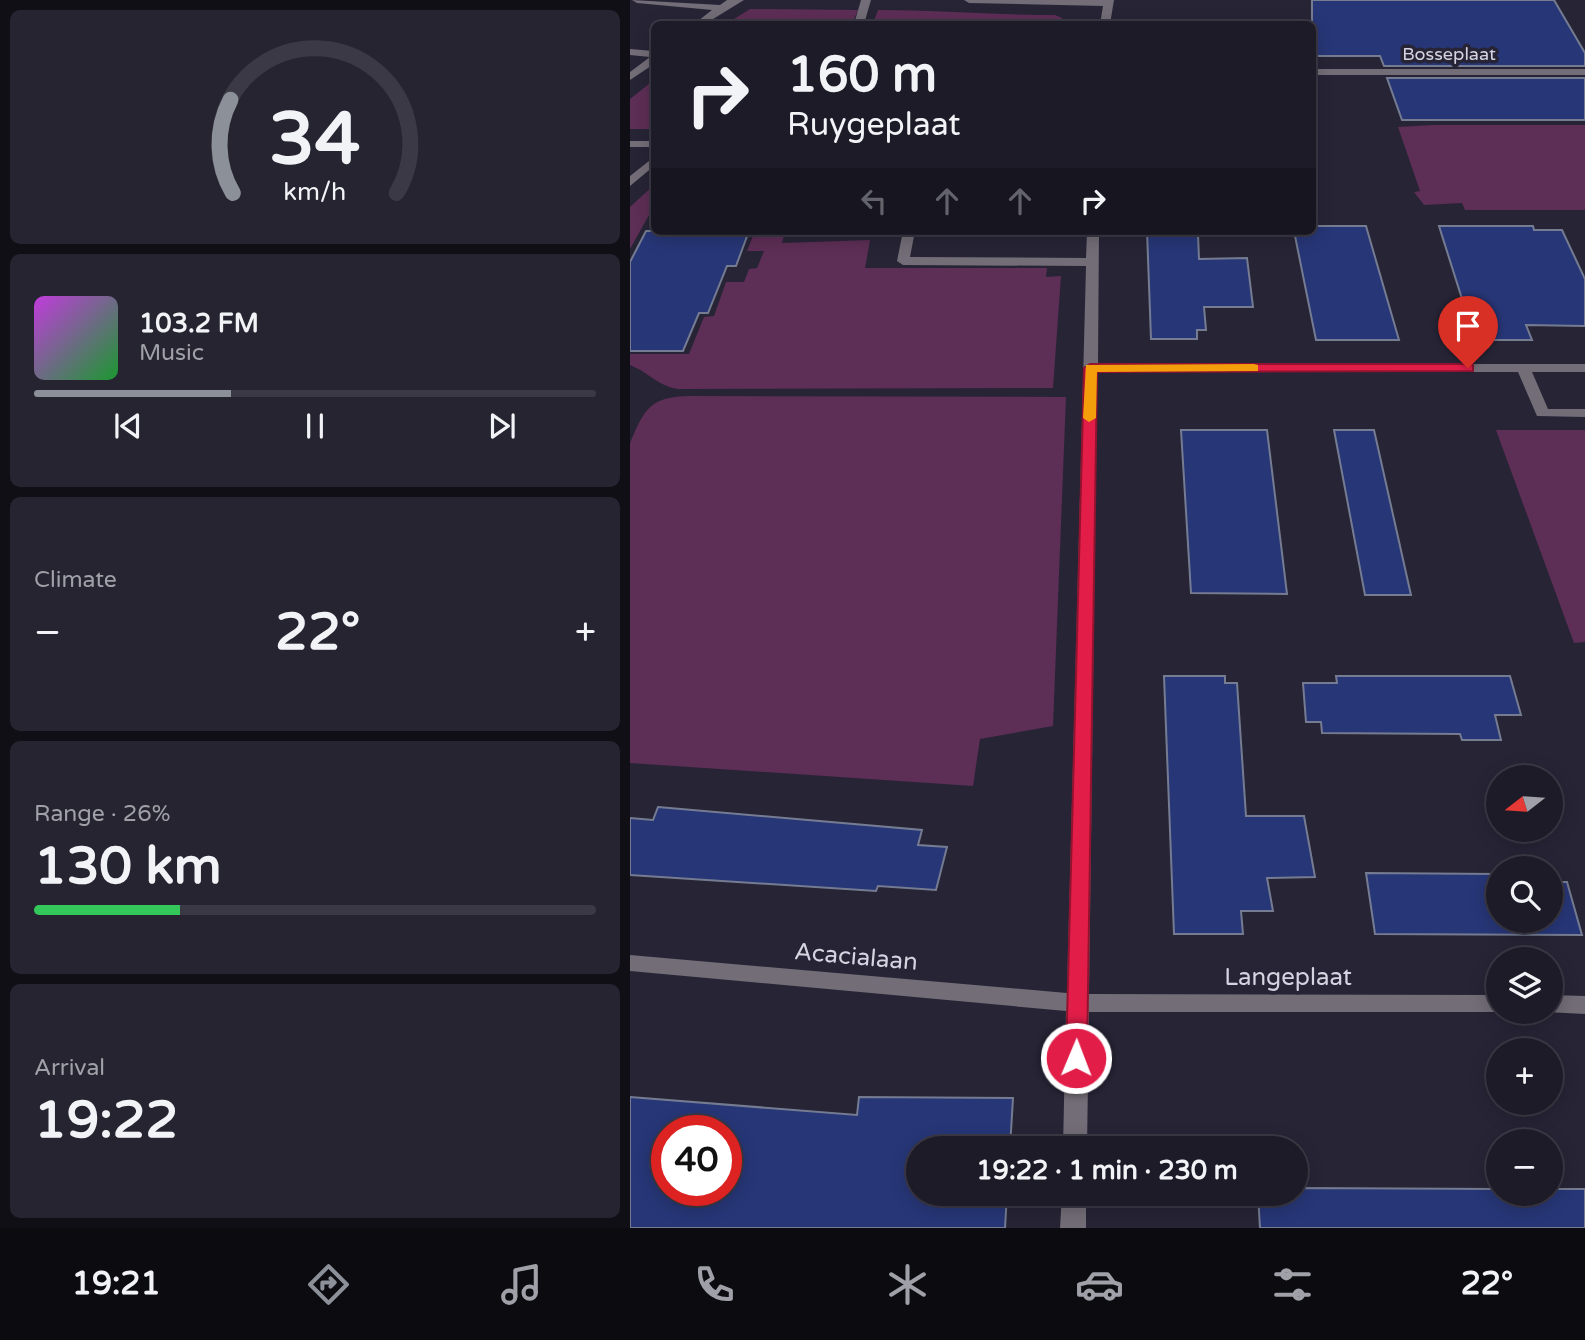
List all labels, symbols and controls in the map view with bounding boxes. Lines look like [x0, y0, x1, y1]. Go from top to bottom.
street label: Bosseplaat [1402, 43, 1496, 65]
text: 160 m [787, 46, 937, 105]
icon: right [672, 49, 763, 140]
text: 34 [269, 96, 361, 184]
text: Ruygeplaat [787, 106, 961, 144]
text: km/h [284, 177, 346, 207]
icon: left [855, 182, 893, 220]
icon: ahead [928, 182, 966, 220]
icon: ahead [1001, 182, 1039, 220]
icon: right [1074, 182, 1112, 220]
pin [1438, 296, 1498, 368]
icon: arrive [1449, 307, 1487, 345]
text: 103.2 FM [139, 308, 259, 339]
text: Music [139, 339, 204, 367]
icon: previous [109, 407, 147, 445]
icon: pause [296, 407, 334, 445]
icon: next [483, 407, 521, 445]
text: Climate [34, 566, 117, 594]
text: 22° [275, 601, 360, 664]
text: − [34, 610, 61, 656]
text: + [575, 610, 596, 656]
north arrow [1486, 765, 1563, 842]
map controls [1486, 765, 1563, 1206]
text: Range · 26% [34, 800, 170, 828]
text: 130 km [34, 835, 222, 898]
button: search [1486, 856, 1563, 933]
street label: Acacialaan [793, 937, 919, 977]
button: layers [1486, 947, 1563, 1024]
street label: Langeplaat [1224, 963, 1352, 992]
position arrow [1039, 1021, 1113, 1095]
button: + [1486, 1038, 1563, 1115]
text: Arrival [34, 1054, 105, 1082]
text: 19:22 [34, 1089, 178, 1152]
speed limit sign: 40 [651, 1115, 742, 1206]
button: − [1486, 1129, 1563, 1206]
text: 19:22 · 1 min · 230 m [976, 1155, 1238, 1186]
icon: directions [304, 1260, 353, 1309]
icon: music [497, 1260, 546, 1309]
icon: phone [690, 1260, 739, 1309]
icon: climate [883, 1260, 932, 1309]
icon: car [1075, 1260, 1124, 1309]
icon: filters [1268, 1260, 1317, 1309]
text: 19:21 [72, 1265, 161, 1303]
text: 22° [1461, 1265, 1513, 1303]

